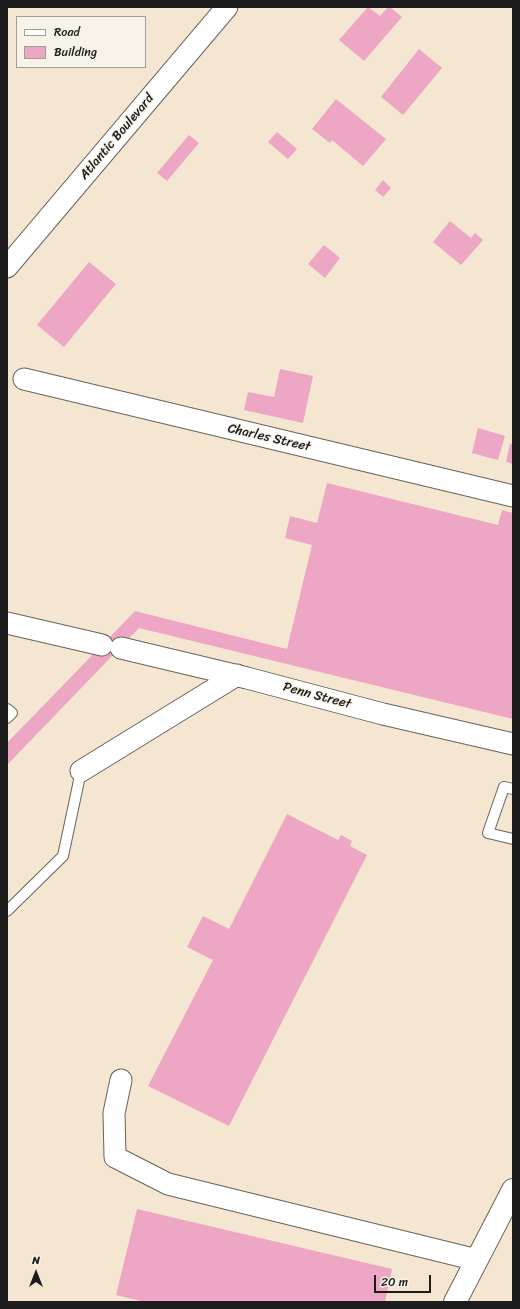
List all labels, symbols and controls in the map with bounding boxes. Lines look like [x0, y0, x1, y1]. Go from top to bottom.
legend [16, 16, 146, 68]
text: Road [54, 21, 80, 43]
text: Building [54, 41, 97, 63]
street label: Atlantic Boulevard [77, 91, 157, 183]
street label: Charles Street [226, 421, 312, 455]
street label: Penn Street [281, 679, 353, 713]
text: N [32, 1251, 40, 1270]
north arrow [16, 1253, 56, 1293]
scale bar [376, 1267, 433, 1293]
text: 20 m [381, 1271, 408, 1293]

